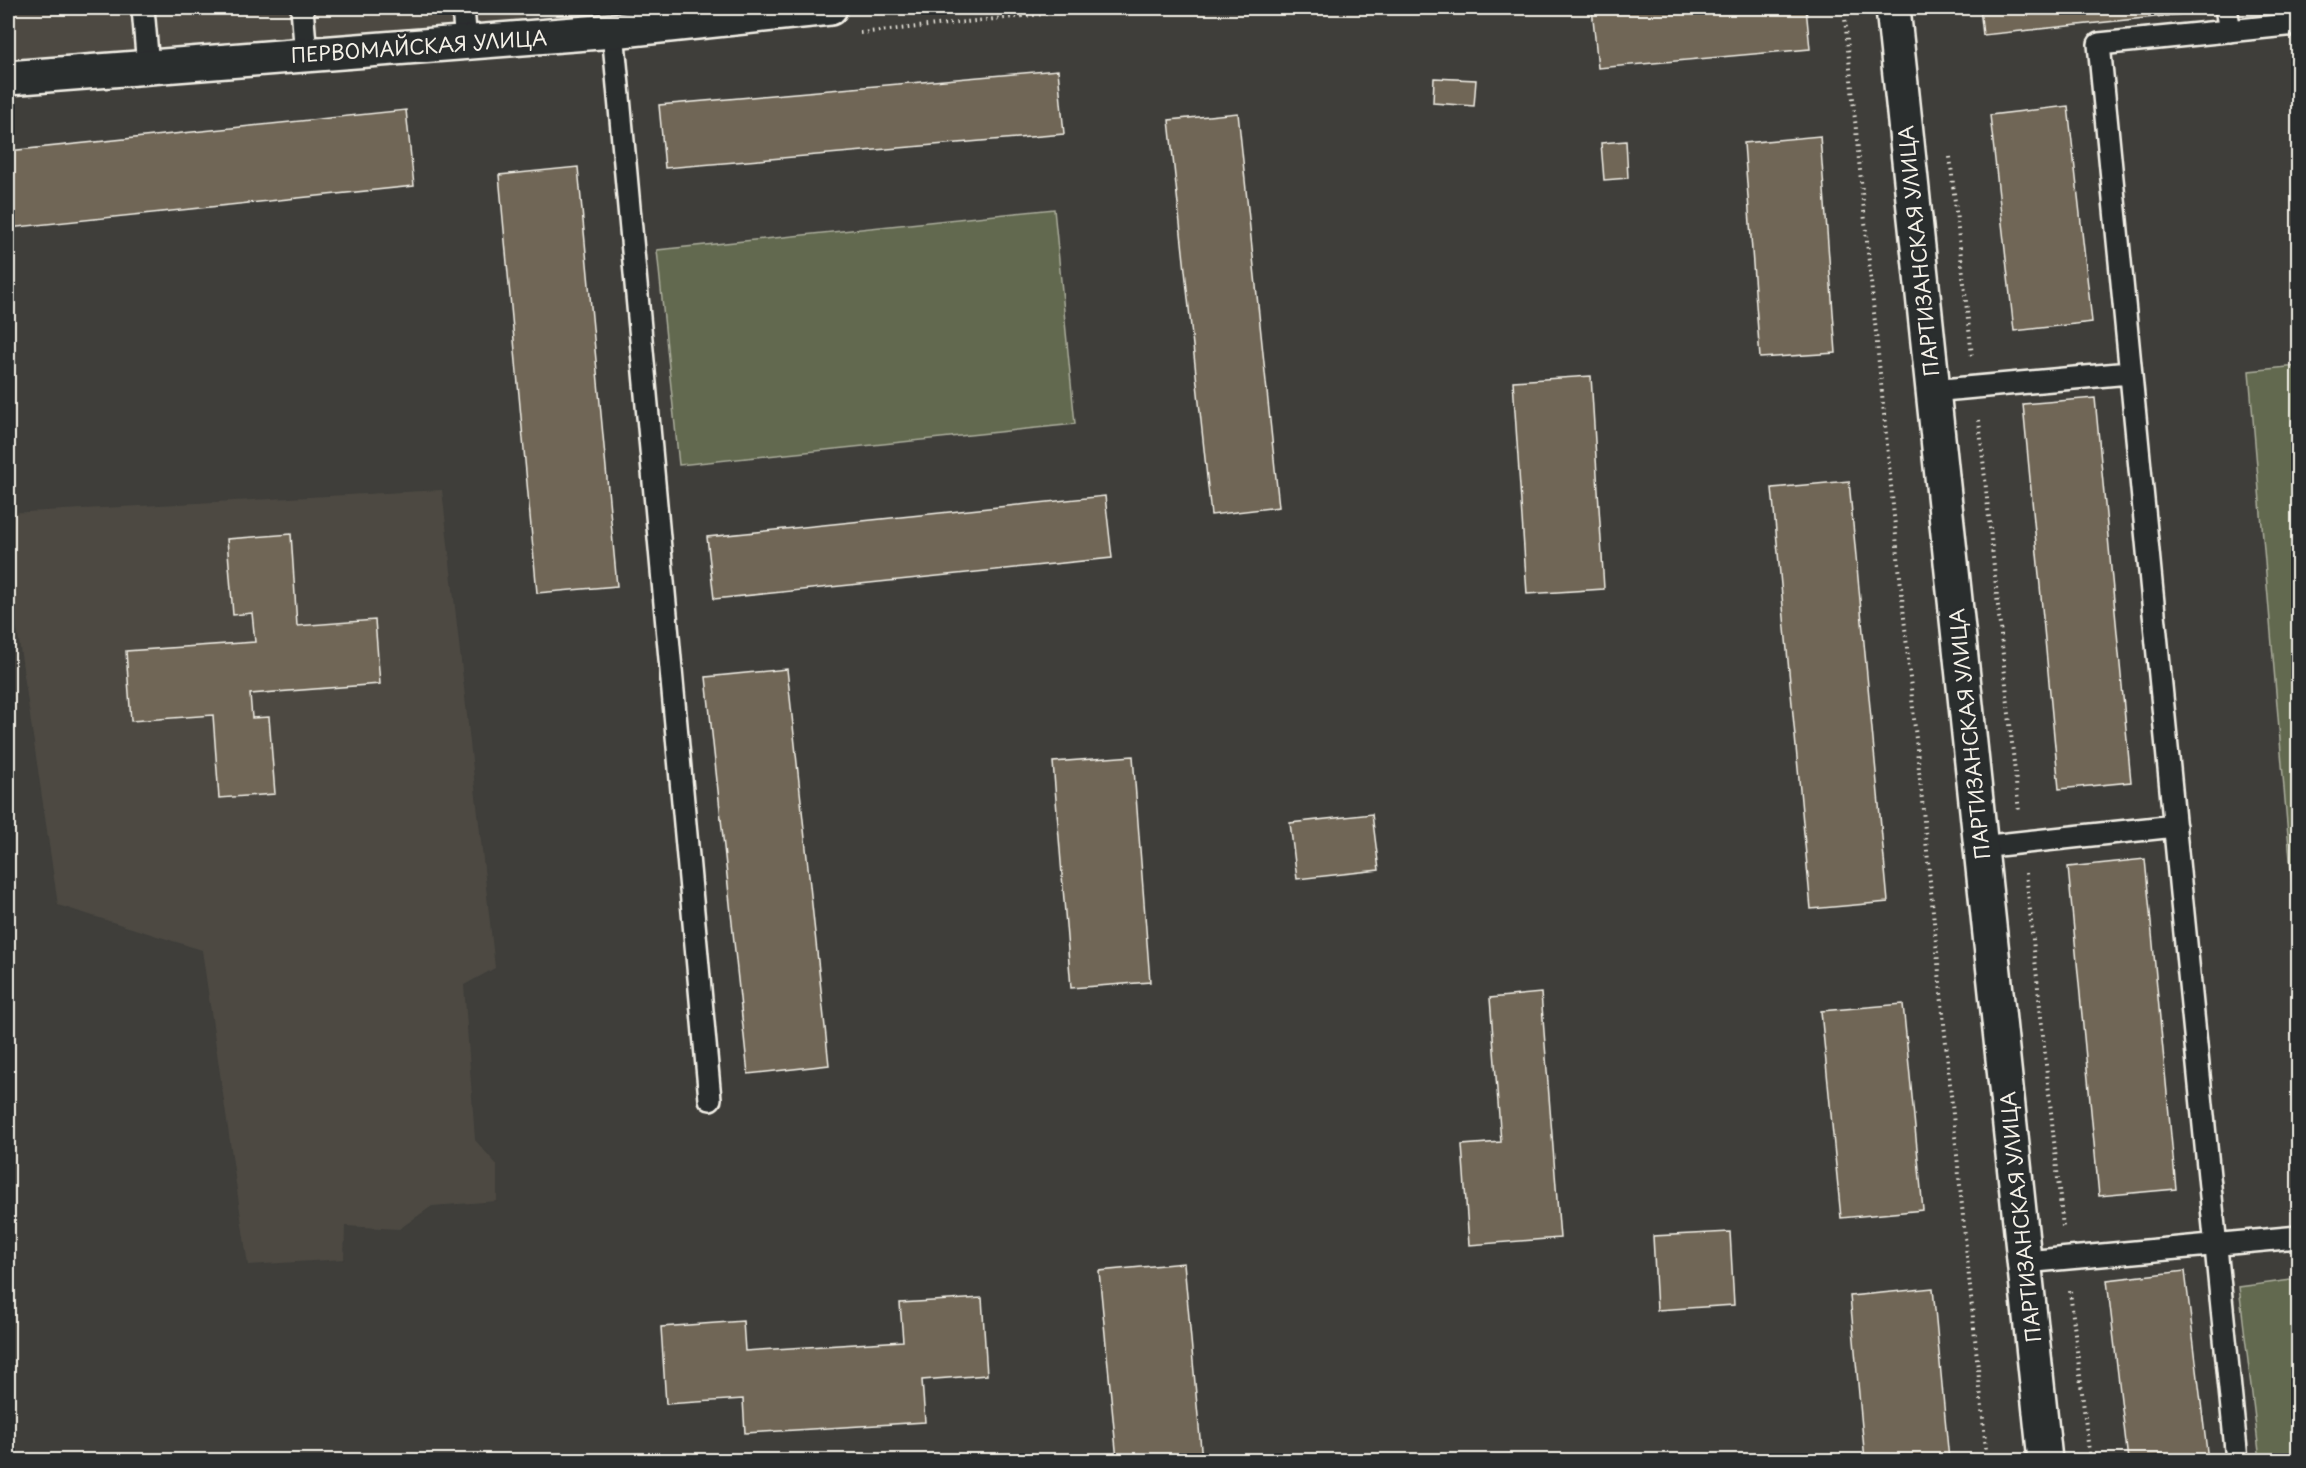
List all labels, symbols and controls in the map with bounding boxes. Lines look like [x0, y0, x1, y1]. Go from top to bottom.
street label: ПЕРВОМАЙСКАЯ УЛИЦА [290, 22, 548, 70]
street label: ПАРТИЗАНСКАЯ УЛИЦА [1890, 124, 1946, 378]
street label: ПАРТИЗАНСКАЯ УЛИЦА [1941, 607, 1997, 861]
street label: ПАРТИЗАНСКАЯ УЛИЦА [1992, 1090, 2048, 1344]

